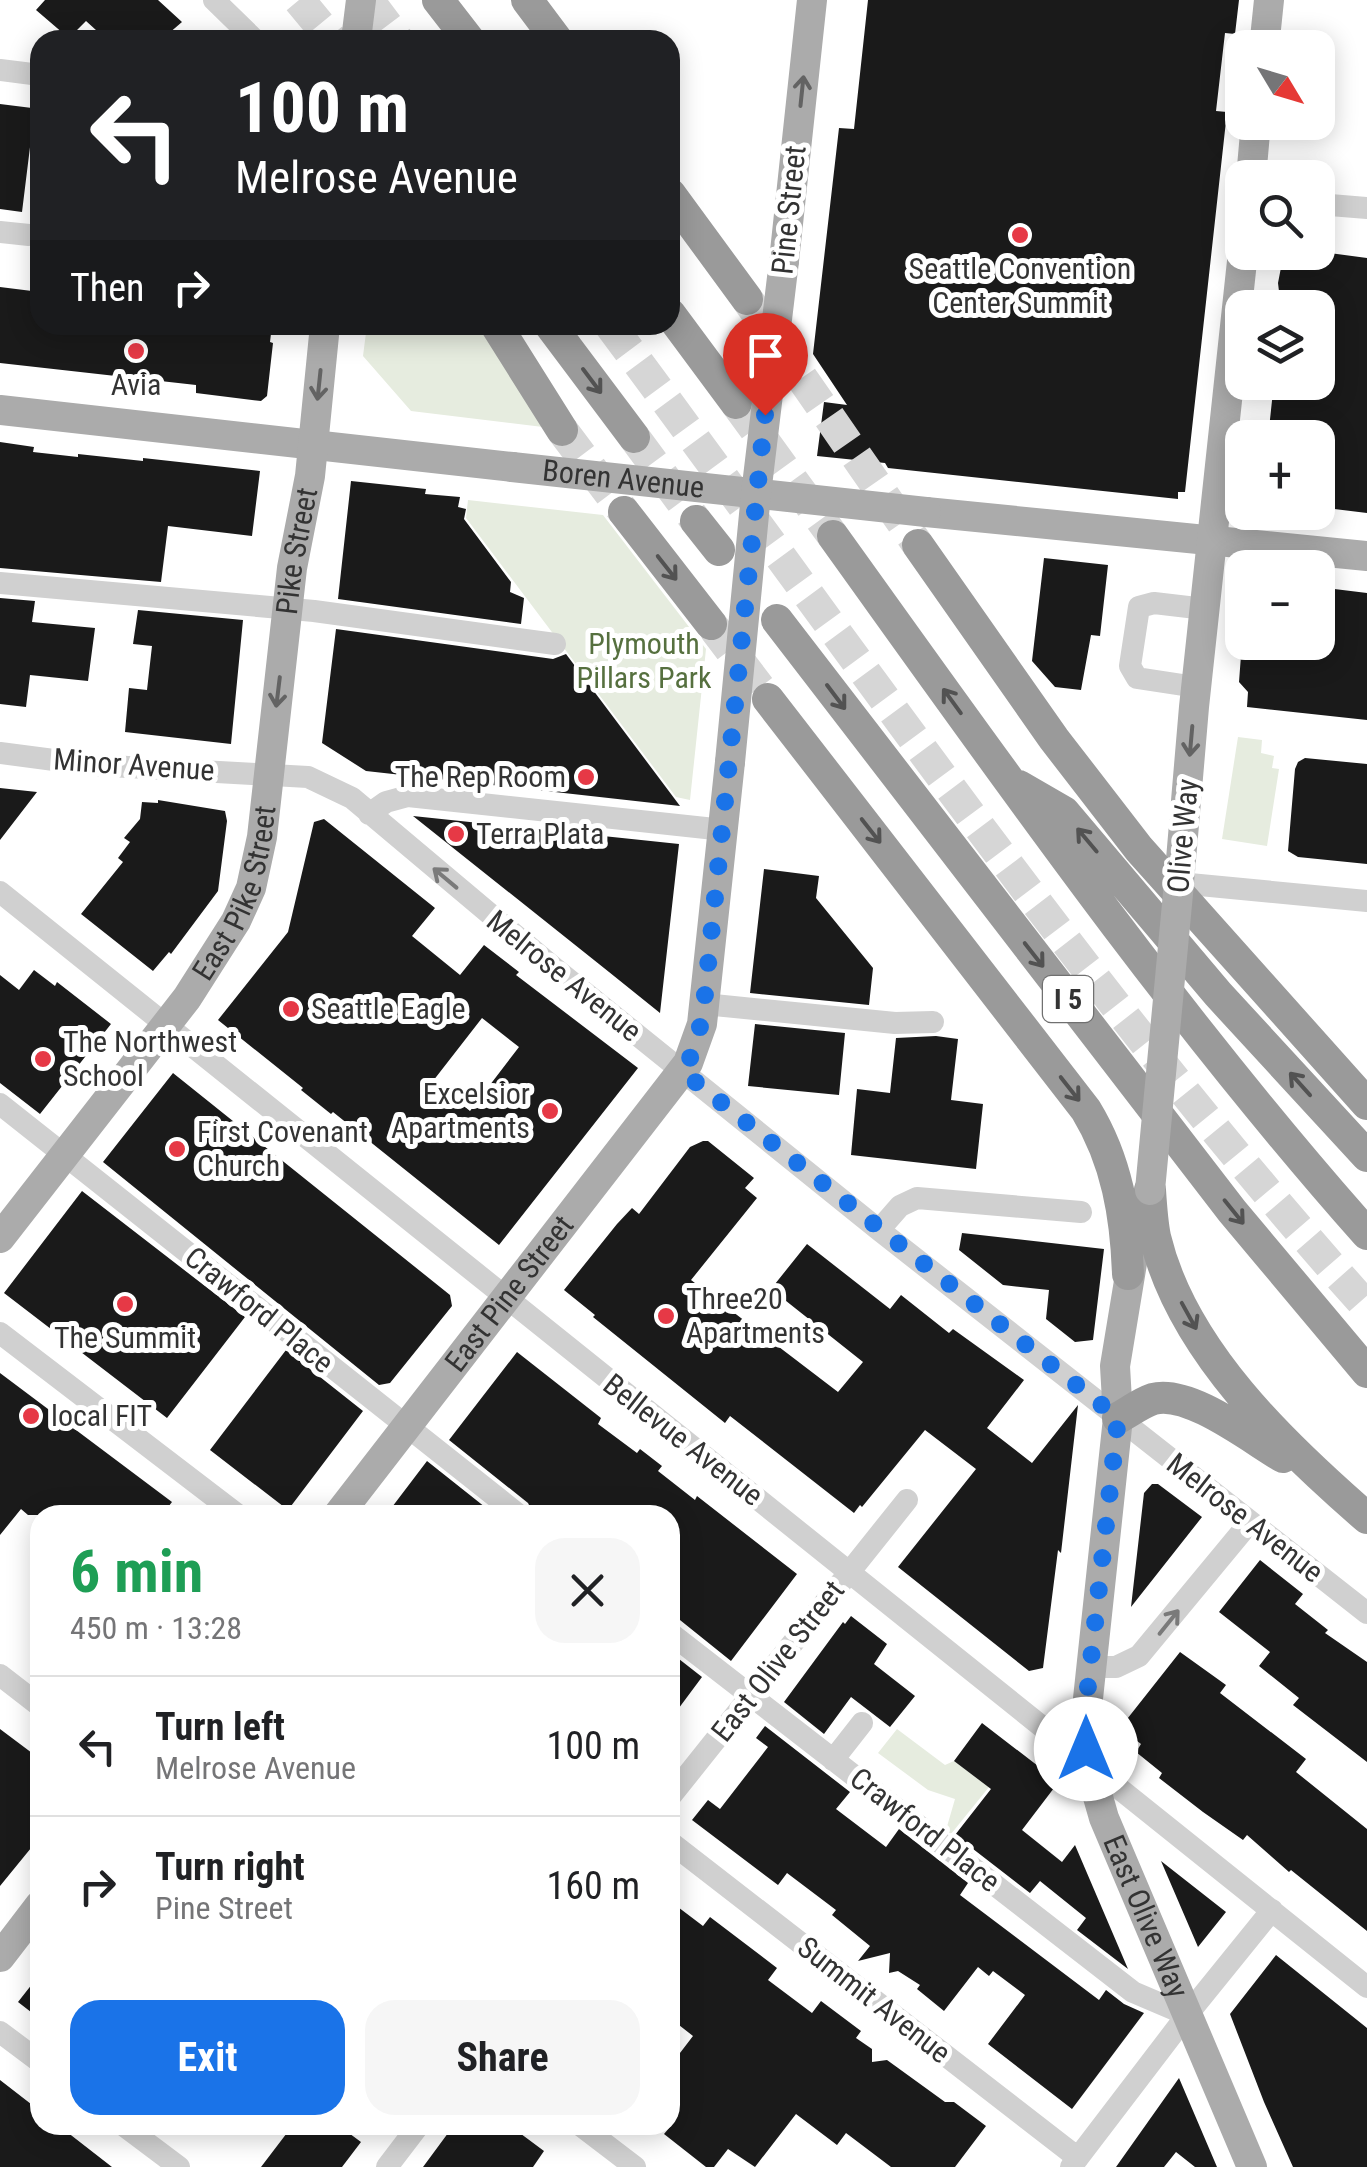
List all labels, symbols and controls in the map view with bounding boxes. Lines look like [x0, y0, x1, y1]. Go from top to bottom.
north arrow [1225, 30, 1335, 140]
map controls [1225, 30, 1335, 660]
text: 100 m [235, 67, 409, 149]
icon: left [70, 70, 200, 200]
one-way arrow [793, 75, 812, 108]
street label: Pine Street [764, 144, 813, 276]
text: Melrose Avenue [235, 151, 518, 204]
button: search [1225, 160, 1335, 270]
marker: Seattle Convention Center Summit [1009, 224, 1031, 246]
place label: Seattle Convention Center Summit [909, 251, 1131, 320]
icon: right [164, 260, 219, 315]
text: Then [70, 266, 144, 310]
button: layers [1225, 290, 1335, 400]
pin [723, 313, 808, 416]
icon: arrive [738, 328, 793, 383]
marker: Avia [125, 340, 147, 362]
place label: Avia [111, 367, 161, 402]
one-way arrow [581, 367, 602, 394]
one-way arrow [309, 368, 328, 400]
button: + [1225, 420, 1335, 530]
street label: Boren Avenue [541, 452, 706, 505]
street label: Pike Street [269, 485, 324, 616]
button: − [1225, 550, 1335, 660]
one-way arrow [657, 554, 678, 581]
park label: Plymouth Pillars Park [577, 626, 712, 695]
one-way arrow [268, 675, 287, 707]
one-way arrow [825, 684, 847, 710]
one-way arrow [941, 687, 962, 715]
one-way arrow [1182, 725, 1201, 757]
street label: Minor Avenue [52, 741, 216, 788]
place label: The Rep Room [395, 759, 566, 794]
marker: The Rep Room [575, 766, 597, 788]
street label: Olive Way [1160, 777, 1205, 894]
street label: East Pike Street [185, 804, 282, 987]
place label: Terra Plata [476, 816, 604, 851]
one-way arrow [860, 818, 882, 844]
marker: Terra Plata [445, 823, 467, 845]
one-way arrow [1076, 827, 1098, 853]
one-way arrow [432, 867, 458, 889]
street label: Melrose Avenue [480, 903, 649, 1049]
one-way arrow [1024, 941, 1045, 968]
road number: I 5 [1043, 976, 1093, 1022]
place label: Seattle Eagle [311, 991, 466, 1026]
marker: Seattle Eagle [280, 998, 302, 1020]
place label: The Northwest School [63, 1024, 237, 1093]
marker: The Northwest School [32, 1048, 54, 1070]
one-way arrow [1289, 1072, 1312, 1097]
one-way arrow [1059, 1075, 1080, 1102]
place label: Excelsior Apartments [391, 1076, 530, 1145]
marker: Excelsior Apartments [539, 1100, 561, 1122]
place label: First Covenant Church [197, 1114, 368, 1183]
marker: First Covenant Church [166, 1138, 188, 1160]
one-way arrow [1223, 1198, 1245, 1224]
street label: East Pine Street [438, 1208, 580, 1378]
street label: Crawford Place [178, 1239, 340, 1380]
place label: Three20 Apartments [686, 1281, 825, 1350]
marker: The Summit [114, 1293, 136, 1315]
one-way arrow [1179, 1300, 1199, 1330]
marker: Three20 Apartments [655, 1305, 677, 1327]
place label: The Summit [54, 1320, 196, 1355]
street label: Bellevue Avenue [597, 1366, 770, 1513]
place label: local FIT [51, 1398, 152, 1433]
marker: local FIT [20, 1405, 42, 1427]
street label: Melrose Avenue [1160, 1446, 1330, 1589]
text: 6 min [70, 1536, 203, 1607]
button: close [535, 1538, 640, 1643]
street label: East Olive Street [704, 1573, 851, 1748]
text: 450 m · 13:28 [70, 1609, 242, 1647]
one-way arrow [1157, 1610, 1179, 1636]
position arrow [1034, 1697, 1138, 1801]
text: Turn left [155, 1705, 285, 1749]
icon: left [70, 1719, 125, 1774]
text: 100 m [546, 1724, 640, 1768]
text: Melrose Avenue [155, 1749, 356, 1787]
street label: Crawford Place [843, 1760, 1007, 1899]
street label: East Olive Way [1096, 1830, 1196, 2003]
text: Turn right [155, 1845, 305, 1889]
icon: right [70, 1859, 125, 1914]
text: 160 m [546, 1864, 640, 1908]
text: Pine Street [155, 1889, 293, 1927]
street label: Summit Avenue [791, 1929, 958, 2070]
button: Exit [70, 2000, 345, 2115]
button: Share [365, 2000, 640, 2115]

